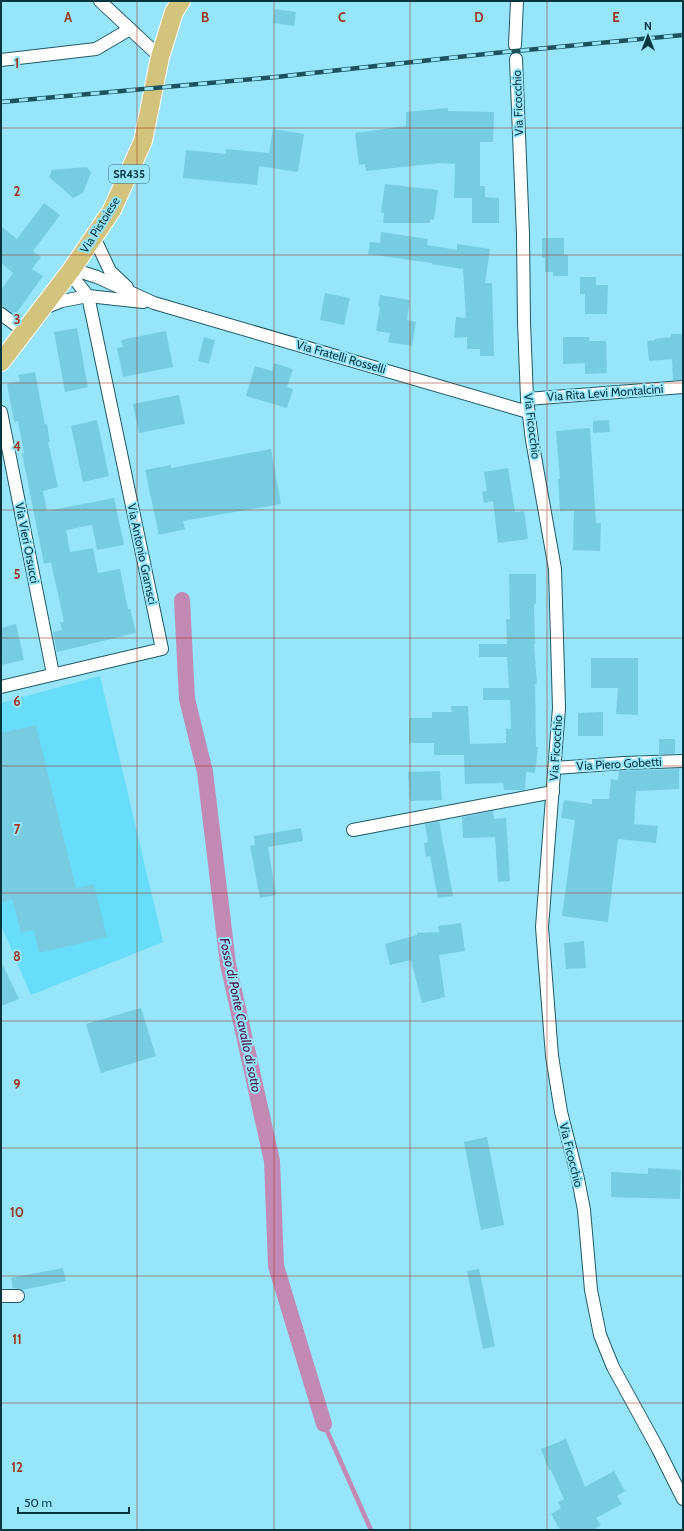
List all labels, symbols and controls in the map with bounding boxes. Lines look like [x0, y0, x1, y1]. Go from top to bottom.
text: A [64, 9, 73, 25]
text: B [201, 9, 209, 25]
text: C [338, 9, 346, 25]
text: D [474, 9, 484, 25]
text: E [612, 9, 620, 25]
north arrow [628, 16, 668, 56]
text: N [644, 19, 652, 33]
text: 1 [15, 55, 19, 71]
street label: Via Ficocchio [509, 69, 526, 136]
road number: SR435 [109, 165, 149, 183]
text: 2 [14, 183, 21, 199]
street label: Via Pistoiese [76, 194, 123, 256]
text: 3 [13, 311, 21, 327]
street label: Via Fratelli Rosselli [294, 337, 388, 377]
street label: Via Rita Levi Montalcini [546, 381, 664, 404]
street label: Via Ficocchio [521, 392, 544, 460]
text: 4 [13, 438, 21, 454]
street label: Via Vieri Orsucci [12, 501, 43, 585]
street label: Via Antonio Gramsci [124, 502, 161, 606]
text: 5 [14, 566, 21, 582]
text: 6 [13, 693, 21, 709]
street label: Via Ficocchio [546, 714, 565, 781]
street label: Via Piero Gobetti [576, 754, 662, 773]
text: 7 [14, 821, 21, 837]
water label: Fosso di Ponte Cavallo di sotto [217, 936, 265, 1094]
text: 8 [13, 948, 21, 964]
text: 9 [13, 1076, 21, 1092]
street label: Via Ficocchio [556, 1121, 587, 1189]
text: 10 [10, 1204, 24, 1220]
text: 11 [12, 1331, 22, 1347]
text: 12 [11, 1459, 23, 1475]
scale bar [18, 1489, 129, 1515]
text: 50 m [24, 1495, 52, 1510]

